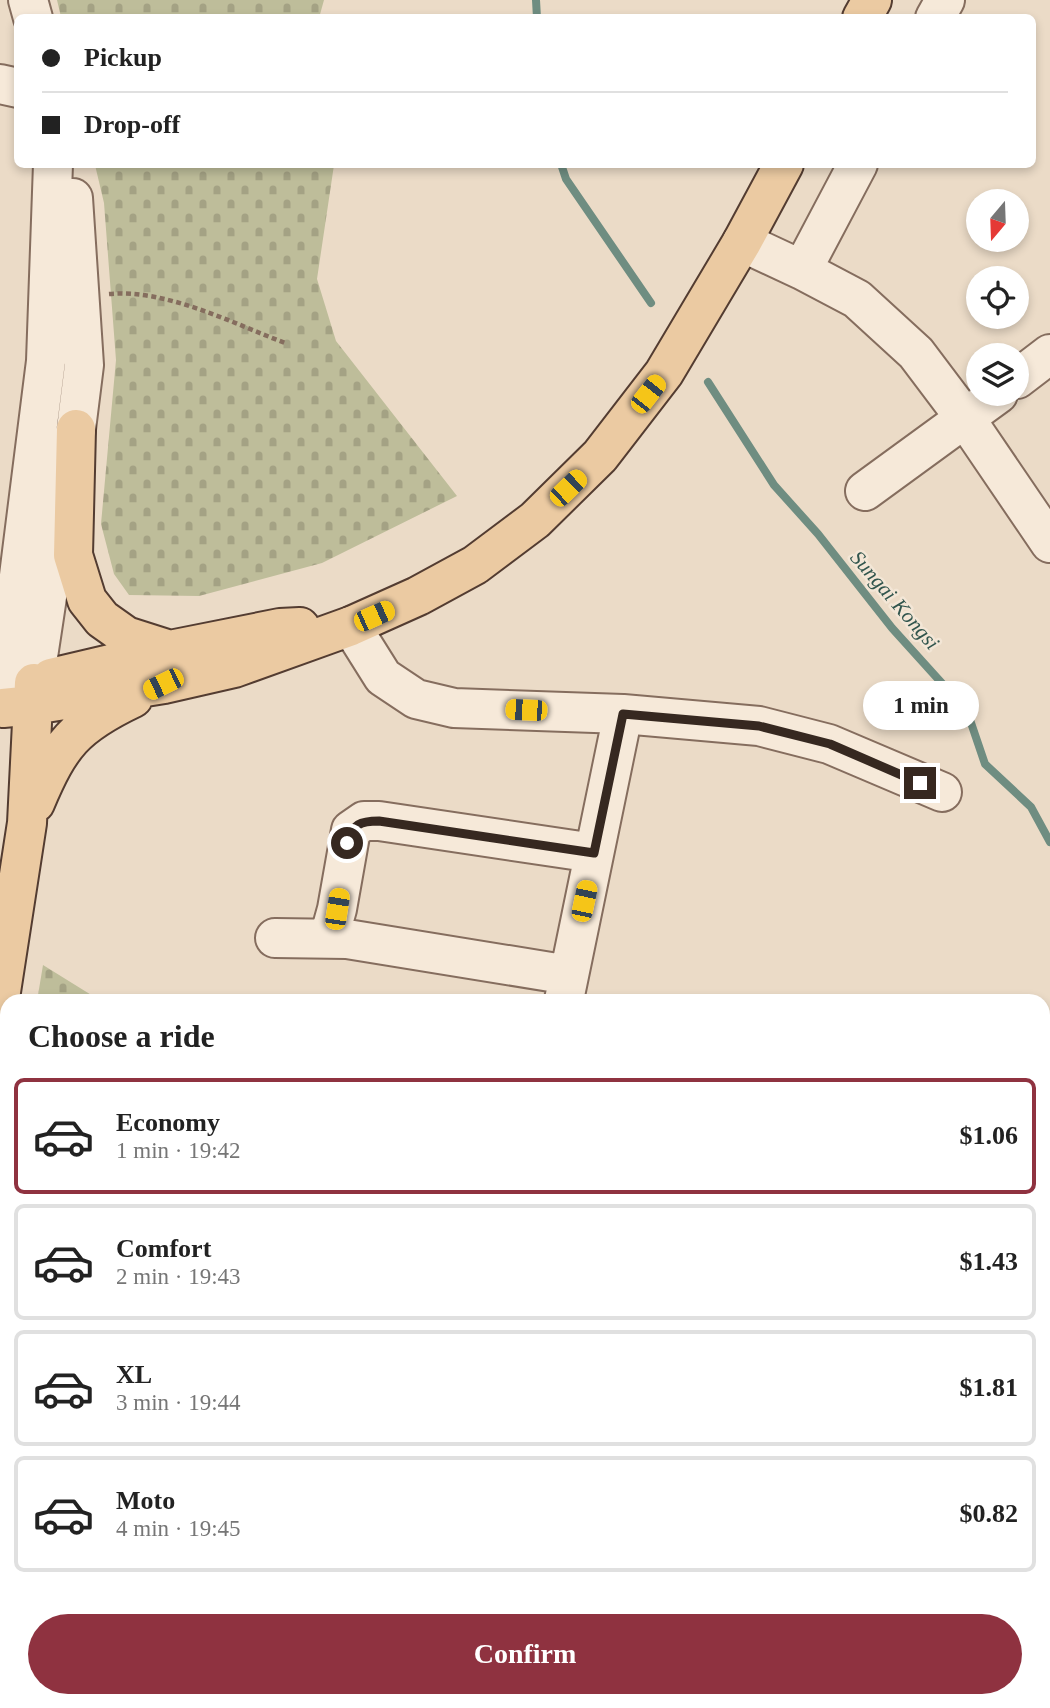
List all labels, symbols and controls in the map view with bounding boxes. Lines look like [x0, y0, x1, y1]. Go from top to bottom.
text: Pickup [84, 43, 162, 72]
text: Drop-off [84, 110, 180, 139]
north arrow [966, 189, 1029, 252]
map controls [966, 189, 1029, 406]
button: locate [966, 266, 1029, 329]
button: layers [966, 343, 1029, 406]
car [627, 371, 670, 417]
car [546, 466, 591, 510]
water label: Sungai Kongsi [846, 546, 945, 654]
car [351, 598, 398, 634]
car [140, 665, 187, 703]
callout: 1 min [862, 682, 978, 730]
text: 1 min [893, 693, 949, 718]
car [505, 699, 548, 721]
route end [904, 767, 936, 799]
route start [331, 827, 363, 859]
car [570, 878, 599, 924]
car [324, 887, 351, 931]
text: Choose a ride [28, 1018, 215, 1054]
icon: car [32, 1105, 95, 1168]
text: Economy [116, 1108, 220, 1137]
text: $1.06 [960, 1121, 1018, 1150]
text: 1 min · 19:42 [116, 1138, 241, 1163]
icon: car [32, 1231, 95, 1294]
text: Comfort [116, 1234, 211, 1263]
text: $1.43 [960, 1247, 1018, 1276]
text: 2 min · 19:43 [116, 1264, 241, 1289]
icon: car [32, 1357, 95, 1420]
text: XL [116, 1360, 152, 1389]
text: $1.81 [960, 1373, 1018, 1402]
text: 3 min · 19:44 [116, 1390, 241, 1415]
icon: car [32, 1483, 95, 1546]
text: Moto [116, 1486, 175, 1515]
text: $0.82 [960, 1499, 1018, 1528]
text: 4 min · 19:45 [116, 1516, 241, 1541]
button: Confirm [28, 1614, 1022, 1694]

